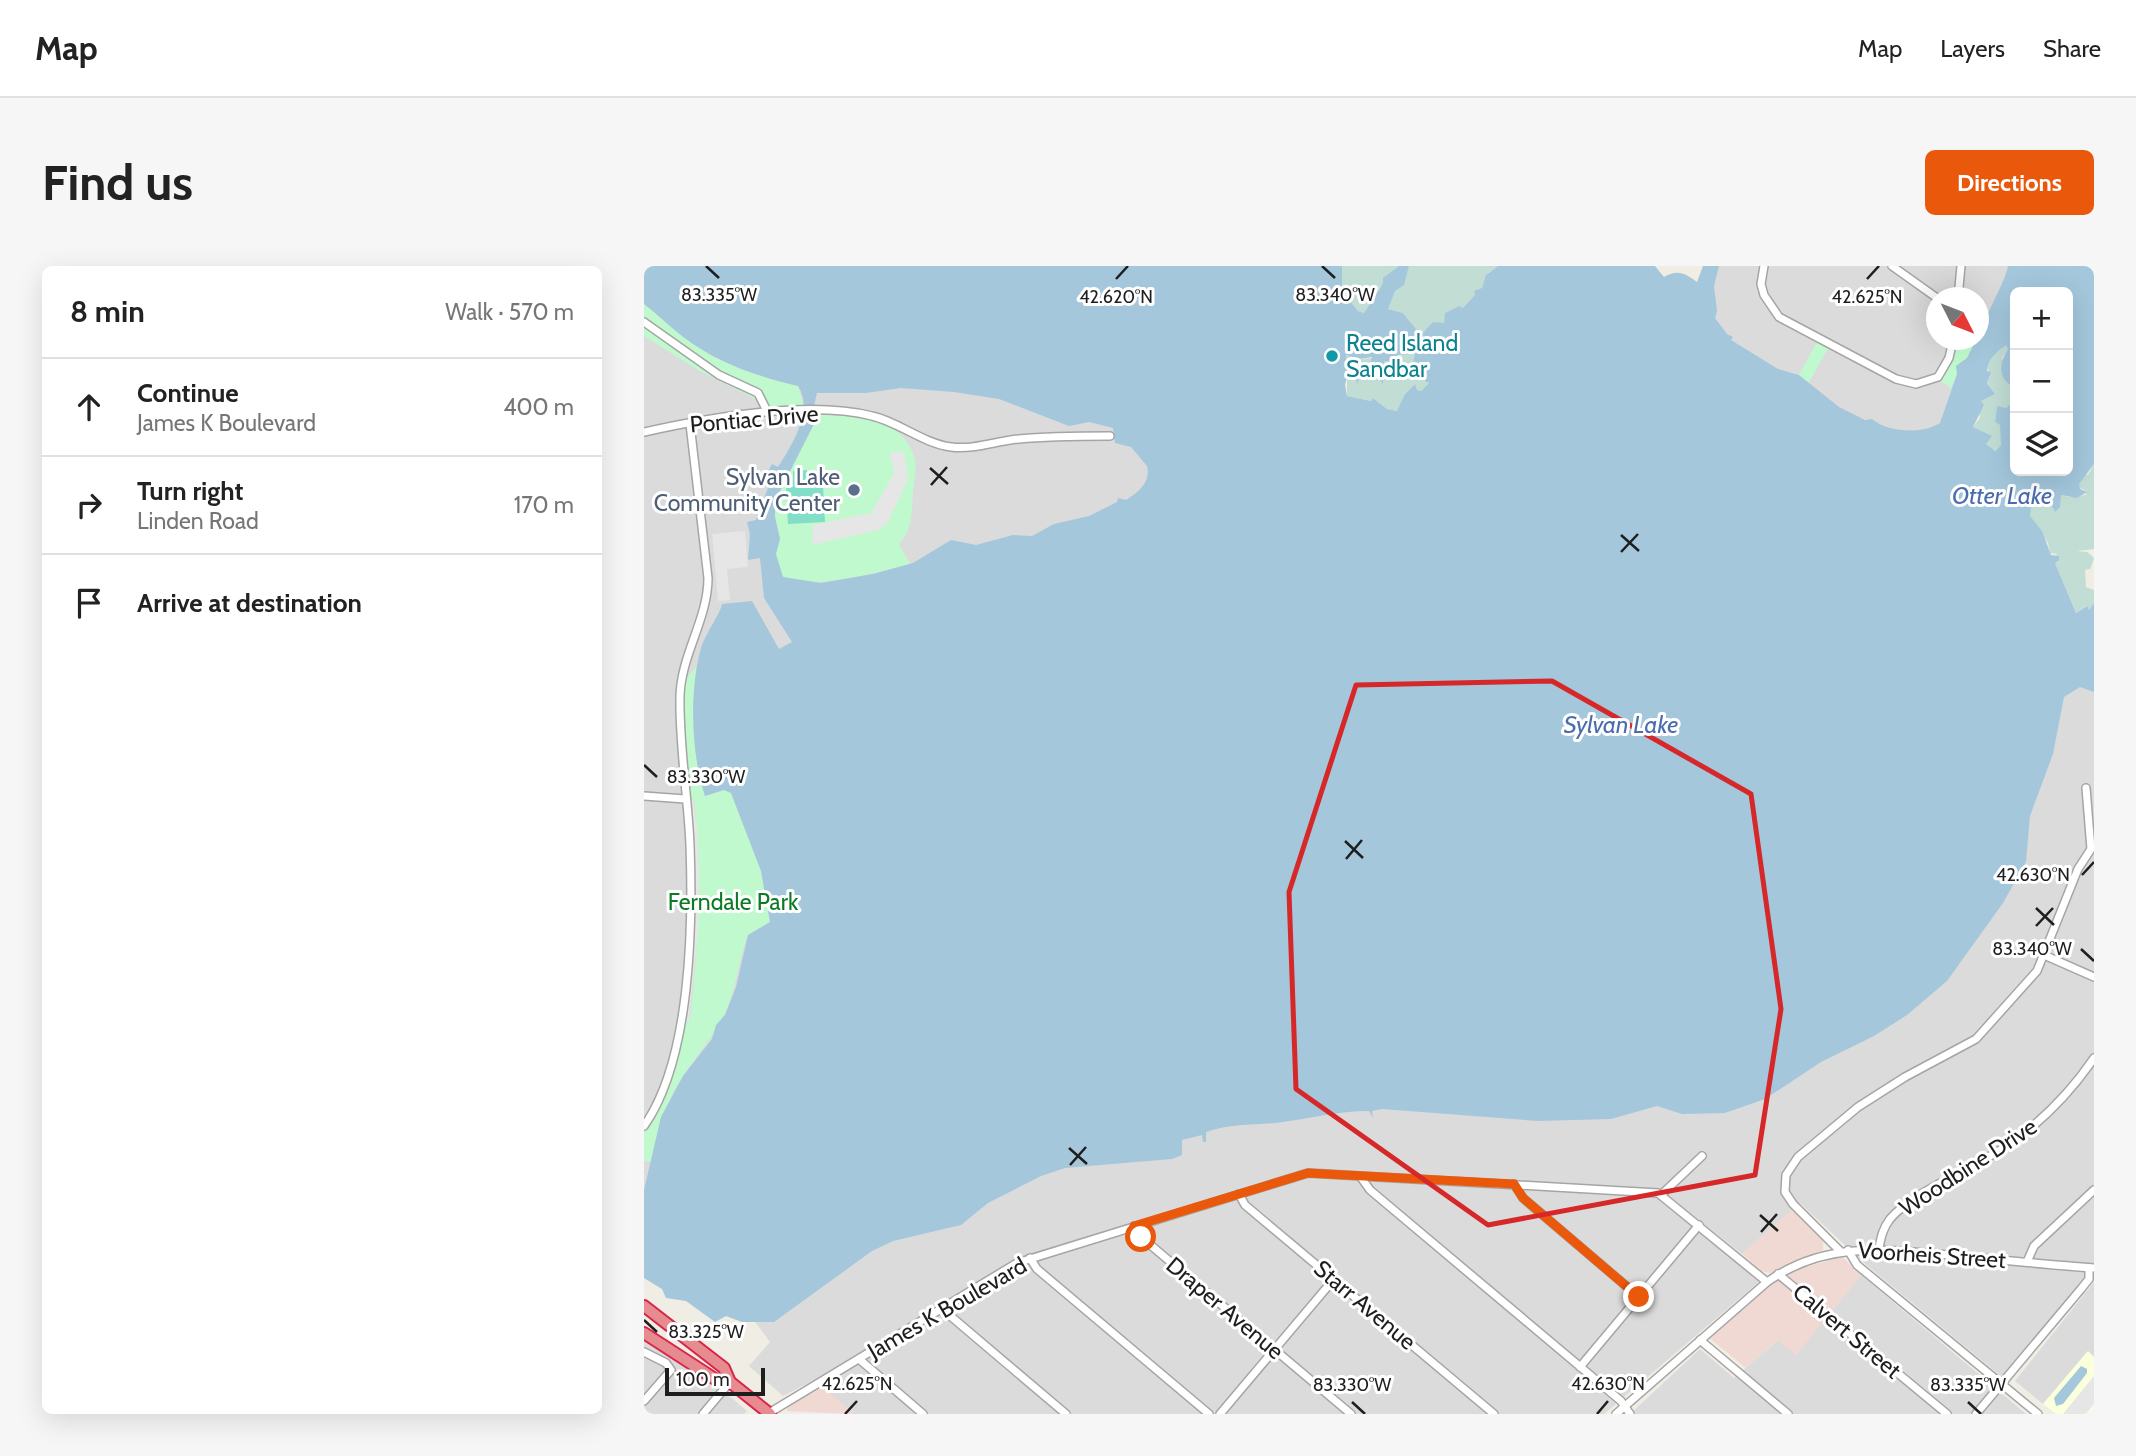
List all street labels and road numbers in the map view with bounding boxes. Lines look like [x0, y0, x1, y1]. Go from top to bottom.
street label: Pontiac Drive [688, 399, 820, 439]
street label: Woodbine Drive [1894, 1112, 2042, 1222]
street label: Voorheis Street [1857, 1236, 2007, 1274]
street label: James K Boulevard [862, 1251, 1031, 1365]
street label: Draper Avenue [1161, 1251, 1290, 1365]
street label: Starr Avenue [1308, 1254, 1422, 1356]
street label: Calvert Street [1787, 1278, 1907, 1385]

